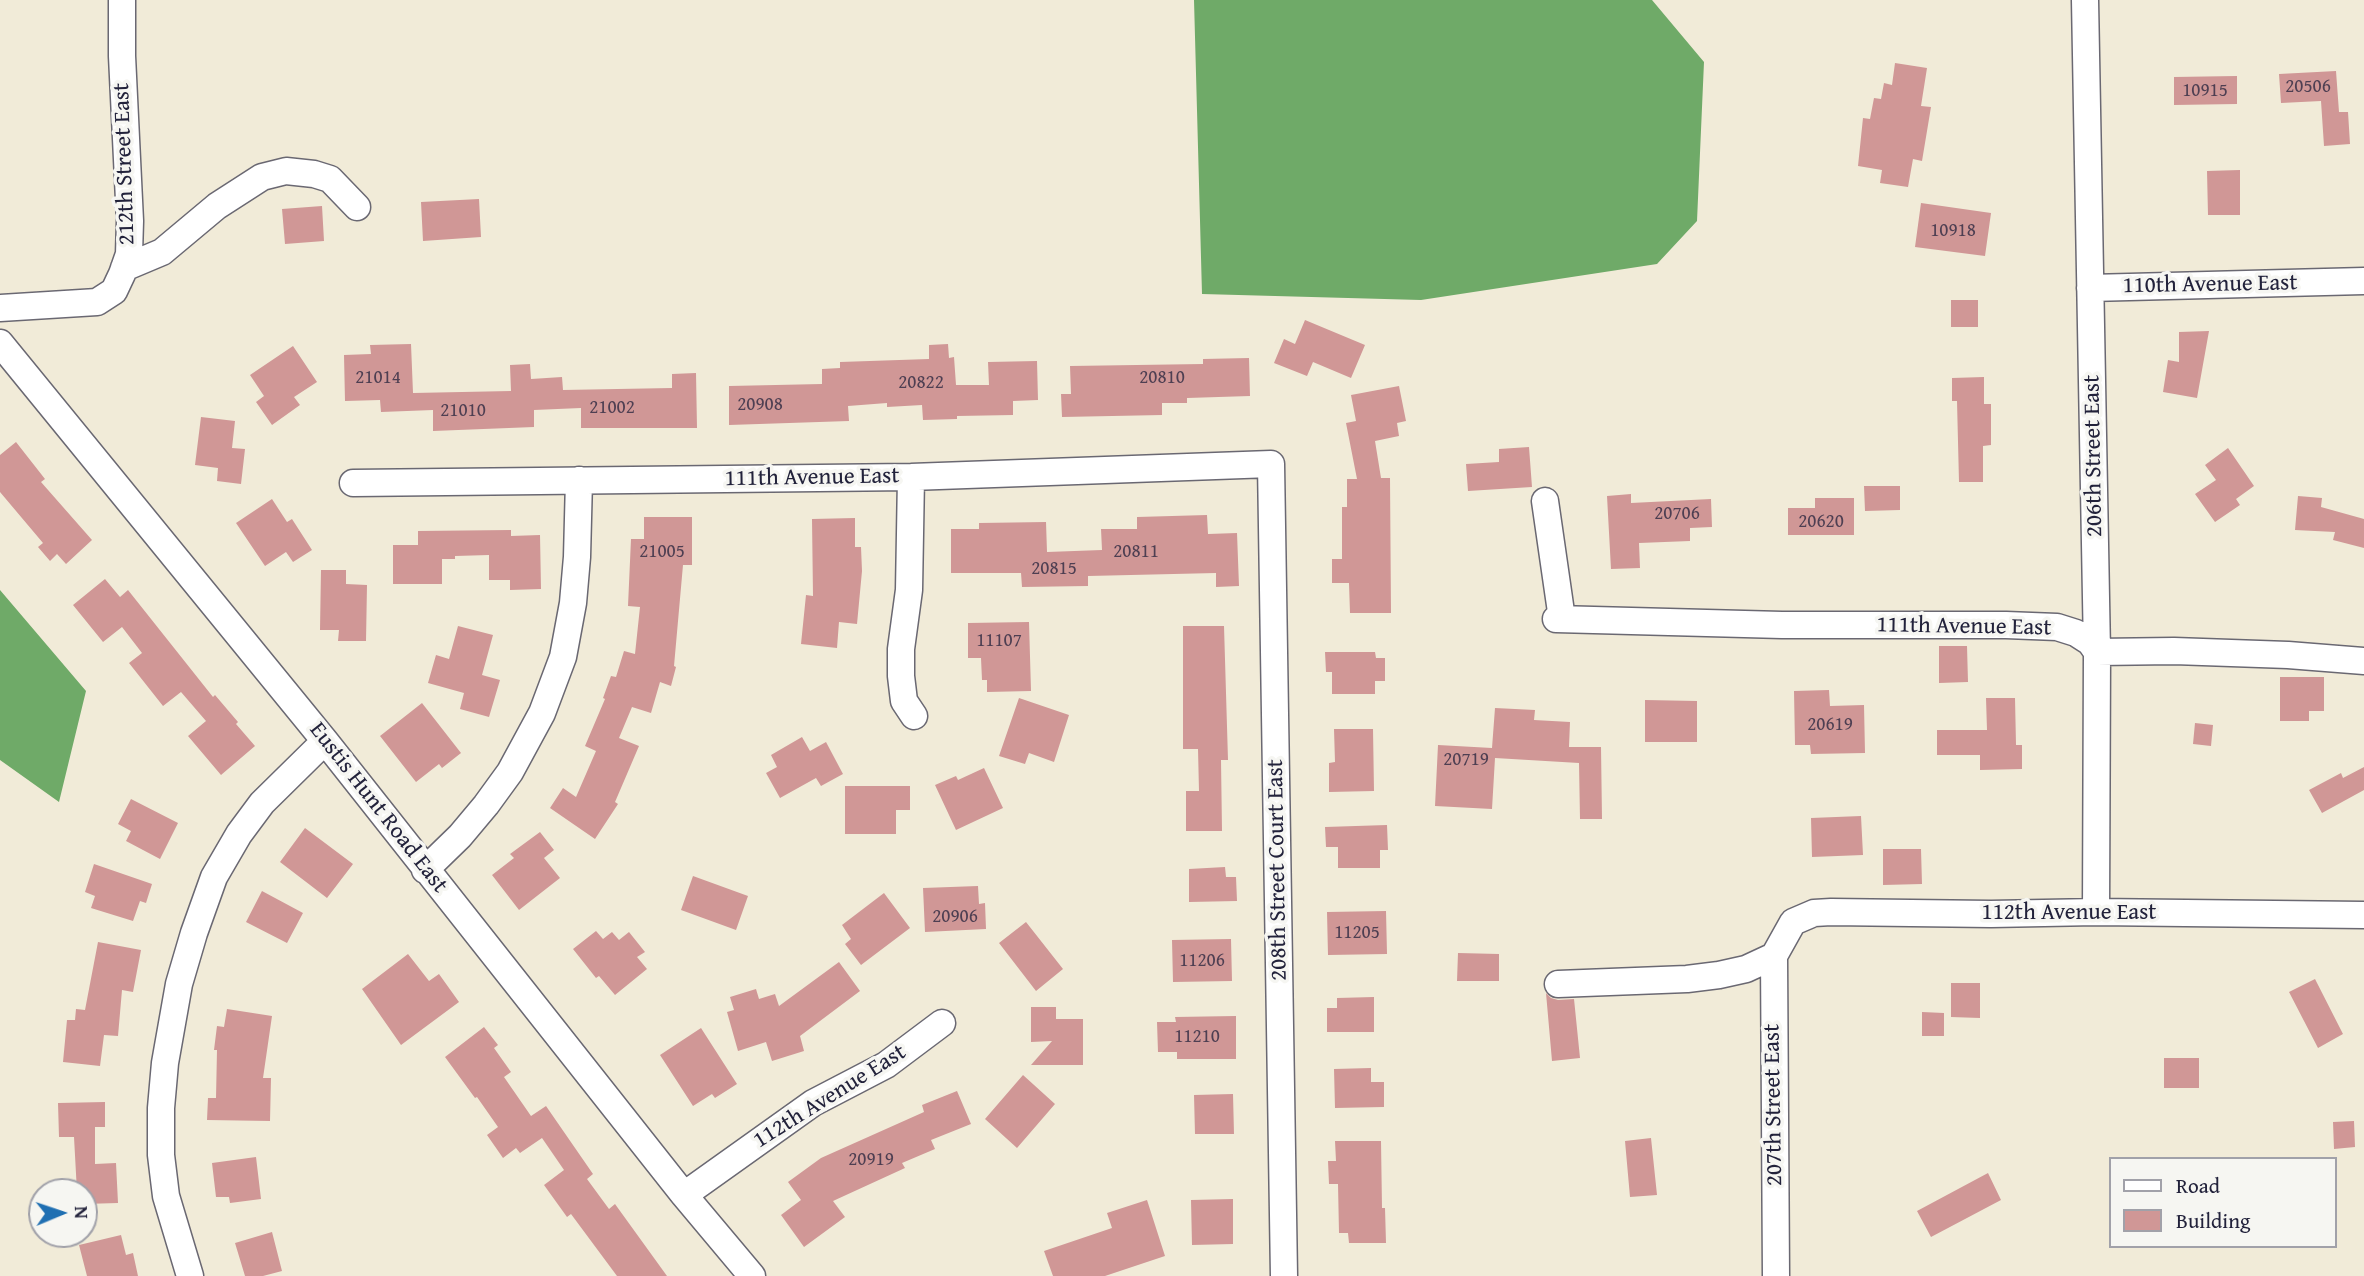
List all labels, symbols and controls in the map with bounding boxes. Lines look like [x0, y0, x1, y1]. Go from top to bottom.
house number: 20506 [2285, 76, 2331, 98]
house number: 10915 [2182, 80, 2228, 102]
street label: 212th Street East [108, 82, 142, 246]
house number: 10918 [1930, 220, 1976, 242]
street label: 110th Avenue East [2122, 270, 2298, 300]
house number: 21014 [355, 367, 401, 389]
house number: 20810 [1139, 367, 1185, 389]
house number: 20822 [898, 372, 944, 394]
street label: 206th Street East [2079, 375, 2109, 537]
house number: 20908 [737, 394, 783, 416]
house number: 21002 [589, 397, 635, 419]
house number: 21010 [440, 400, 486, 422]
street label: 111th Avenue East [724, 463, 900, 493]
house number: 20706 [1654, 503, 1700, 525]
house number: 20620 [1798, 511, 1844, 533]
house number: 21005 [639, 541, 685, 563]
house number: 20811 [1113, 541, 1159, 563]
house number: 20815 [1031, 558, 1077, 580]
street label: 111th Avenue East [1876, 612, 2052, 642]
house number: 11107 [976, 630, 1022, 652]
house number: 20619 [1807, 714, 1853, 736]
street label: Eustis Hunt Road East [303, 717, 453, 899]
house number: 20719 [1443, 749, 1489, 771]
street label: 208th Street Court East [1262, 759, 1294, 981]
street label: 112th Avenue East [1982, 899, 2156, 927]
house number: 20906 [932, 906, 978, 928]
house number: 11205 [1334, 922, 1380, 944]
house number: 11206 [1179, 950, 1225, 972]
street label: 207th Street East [1759, 1024, 1789, 1186]
house number: 11210 [1174, 1026, 1220, 1048]
street label: 112th Avenue East [749, 1039, 911, 1155]
house number: 20919 [848, 1149, 894, 1171]
legend [2108, 1157, 2336, 1248]
text: Road [2176, 1170, 2220, 1201]
north arrow [28, 1178, 98, 1248]
text: N [68, 1205, 96, 1219]
text: Building [2176, 1205, 2250, 1236]

